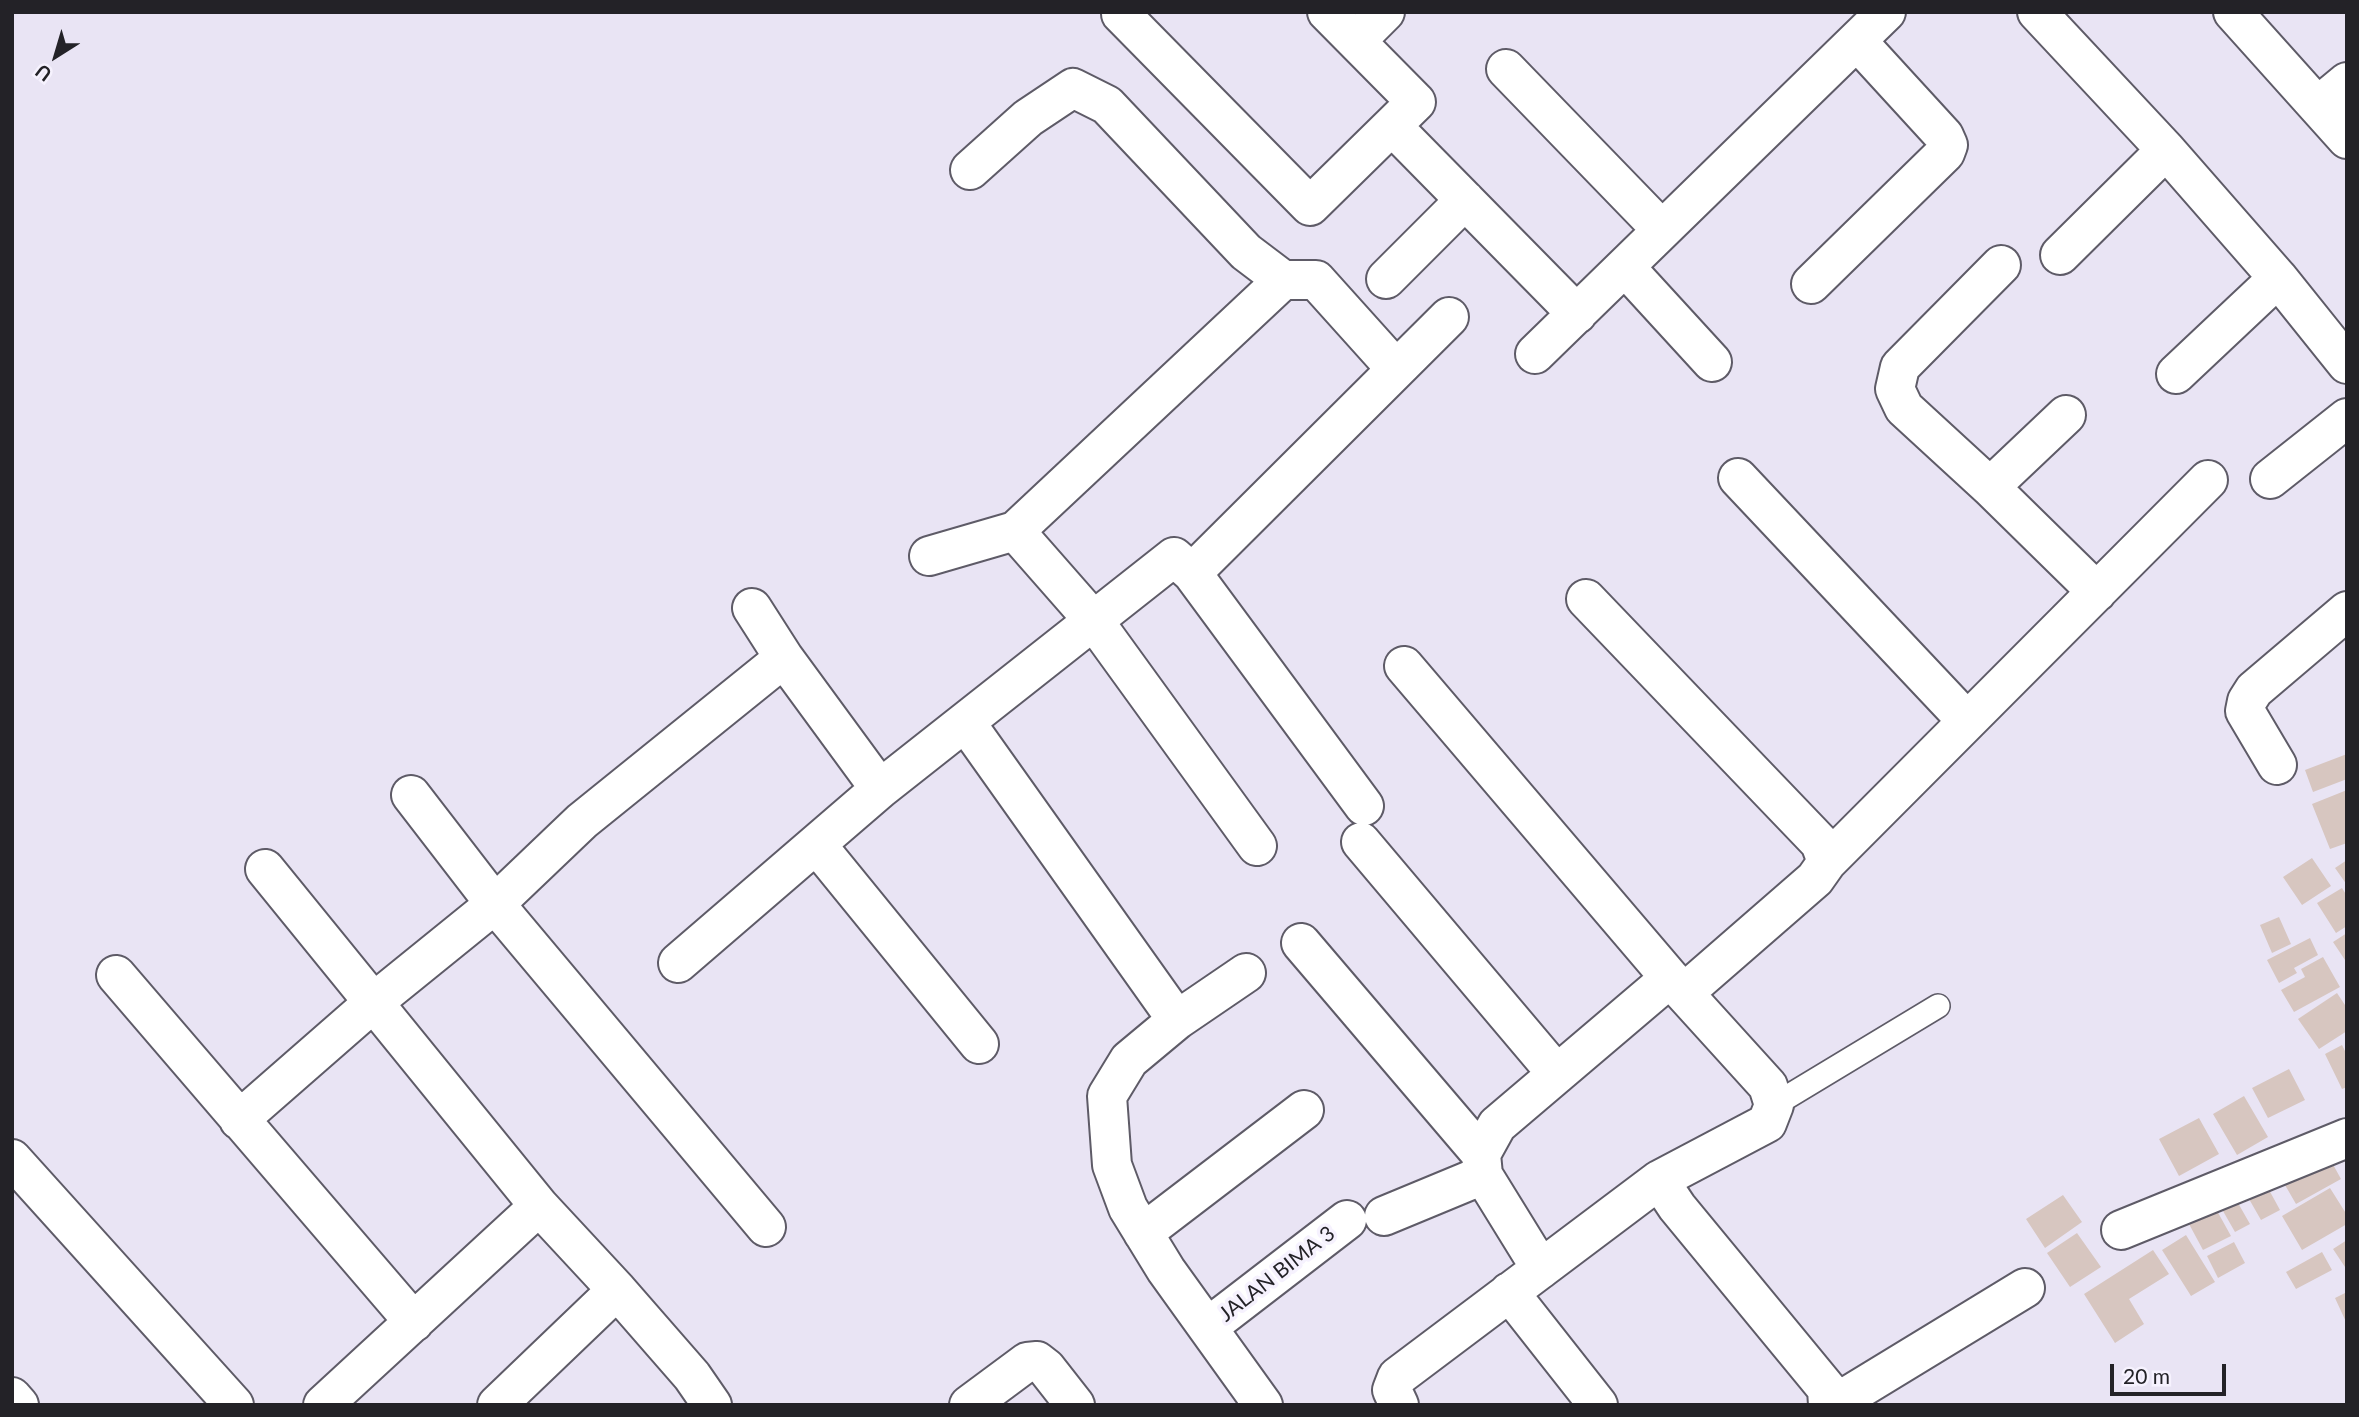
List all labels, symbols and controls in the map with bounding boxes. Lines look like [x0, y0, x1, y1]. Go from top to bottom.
north arrow [21, 21, 91, 91]
text: U [31, 60, 56, 87]
street label: JALAN BIMA 3 [1214, 1221, 1340, 1327]
scale bar [2114, 1350, 2230, 1394]
text: 20 m [2123, 1363, 2170, 1388]

